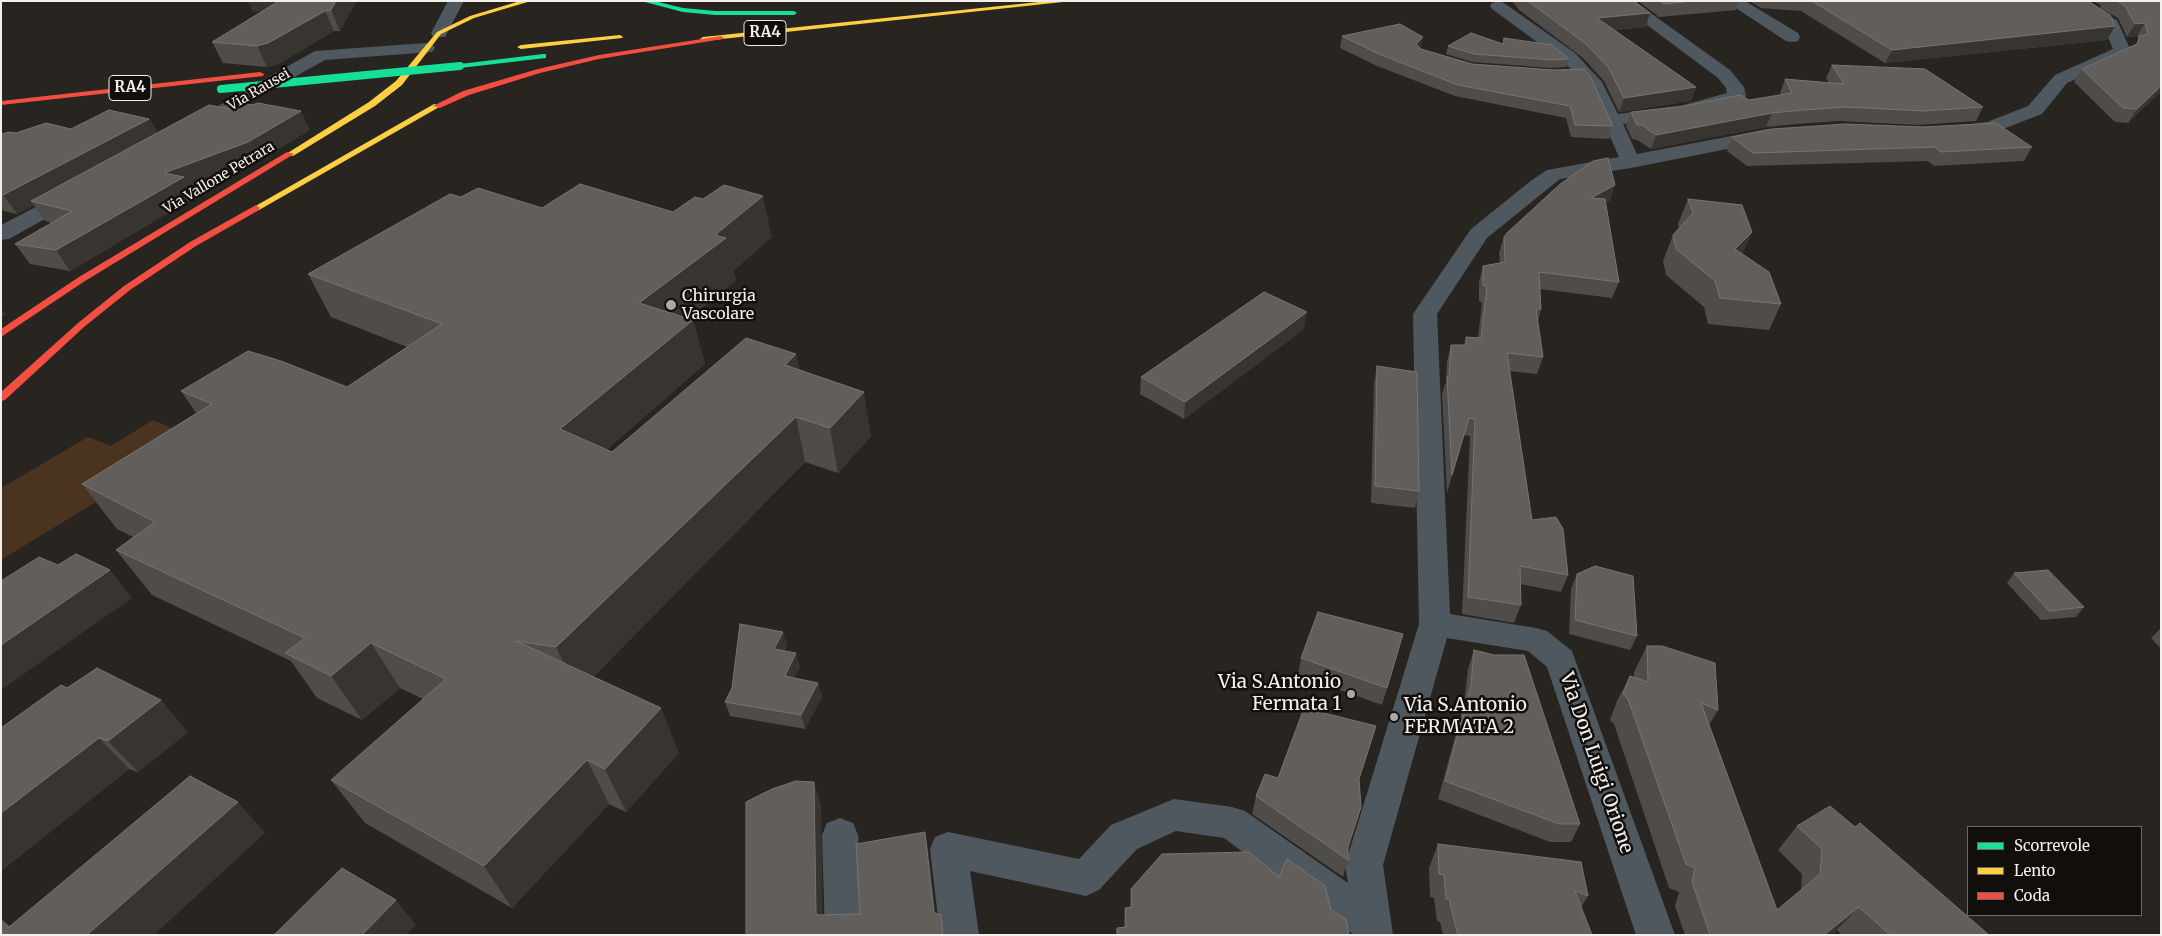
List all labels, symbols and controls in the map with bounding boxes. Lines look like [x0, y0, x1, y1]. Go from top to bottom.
road number: RA4 [744, 20, 786, 46]
street label: Via Rausei [225, 65, 293, 115]
road number: RA4 [109, 76, 151, 100]
street label: Via Vallone Petrara [160, 138, 278, 218]
place label: Chirurgia Vascolare [682, 286, 756, 324]
marker: Chirurgia Vascolare [664, 298, 678, 312]
street label: Via Don Luigi Orione [1554, 670, 1638, 856]
place label: Via S.Antonio Fermata 1 [1218, 672, 1341, 716]
marker: Via S.Antonio Fermata 1 [1345, 688, 1357, 700]
place label: Via S.Antonio FERMATA 2 [1404, 695, 1527, 739]
marker: Via S.Antonio FERMATA 2 [1388, 711, 1400, 723]
legend [1967, 826, 2142, 916]
text: Scorrevole [2014, 836, 2090, 855]
text: Lento [2014, 861, 2055, 880]
text: Coda [2014, 886, 2050, 905]

